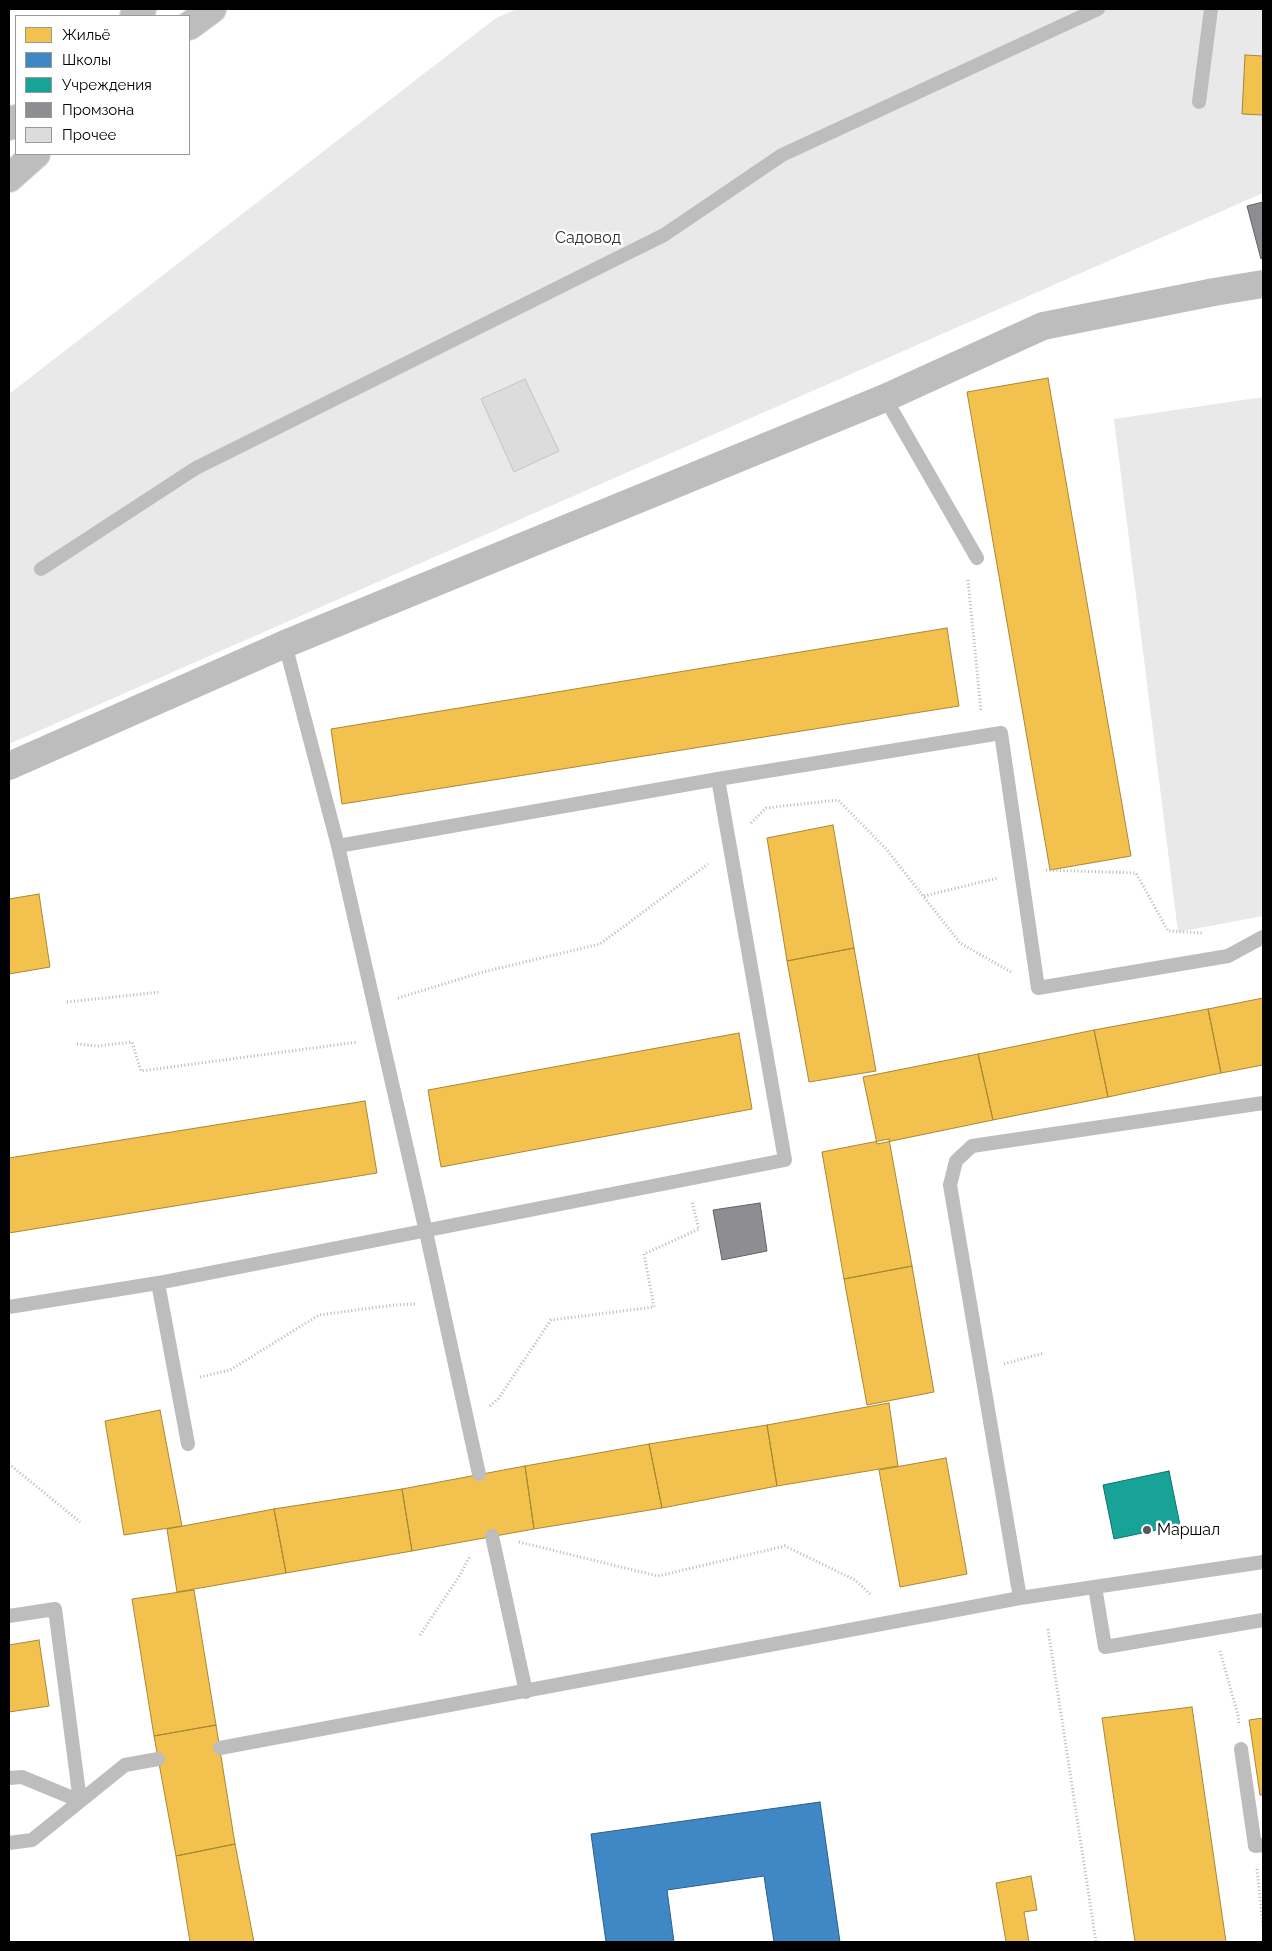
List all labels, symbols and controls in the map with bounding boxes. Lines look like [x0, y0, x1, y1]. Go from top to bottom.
legend [15, 15, 190, 155]
text: Жильё [62, 26, 110, 44]
text: Школы [62, 51, 111, 69]
text: Учреждения [62, 76, 152, 94]
text: Промзона [62, 101, 134, 119]
text: Прочее [62, 126, 116, 144]
park label: Садовод [555, 228, 621, 248]
place label: Маршал [1157, 1520, 1220, 1540]
marker: Маршал [1141, 1524, 1153, 1536]

